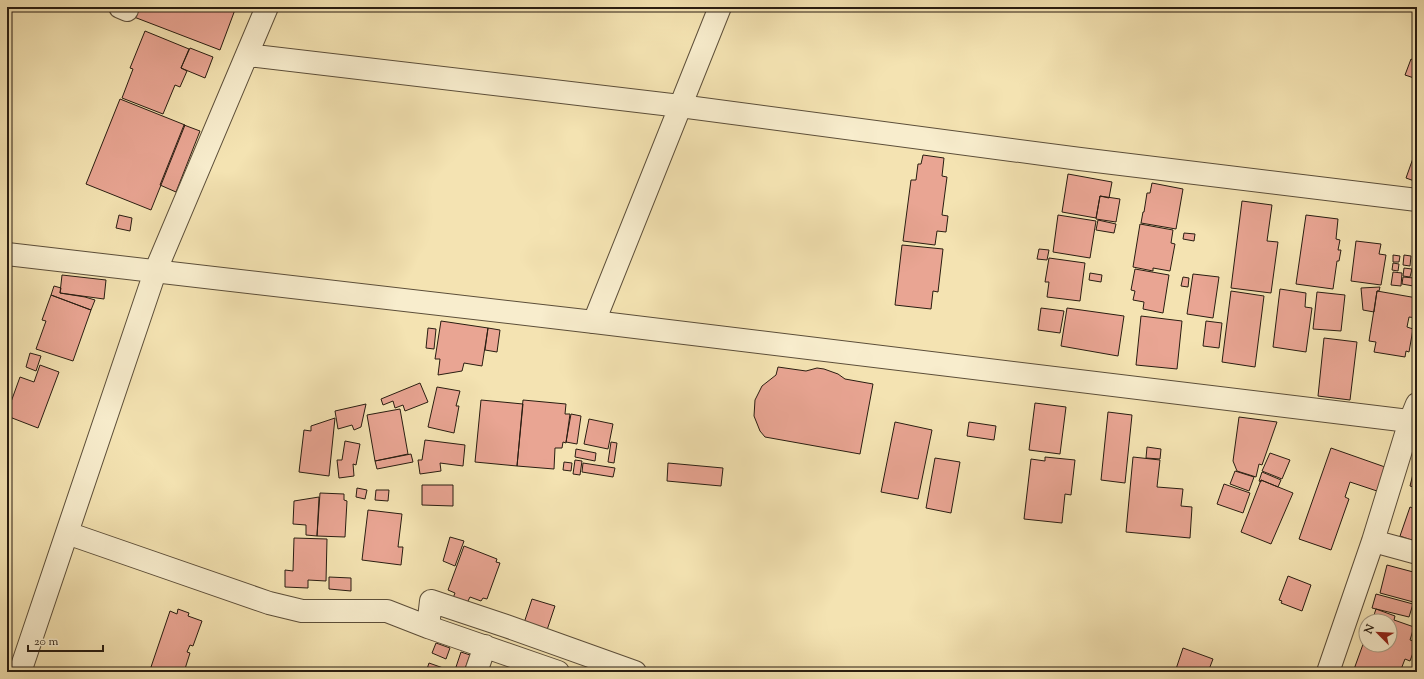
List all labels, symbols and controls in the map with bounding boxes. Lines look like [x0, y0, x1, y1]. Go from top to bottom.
north arrow [1358, 613, 1398, 653]
text: N [1360, 622, 1379, 638]
scale bar [28, 627, 103, 653]
text: 20 m [34, 633, 59, 651]

